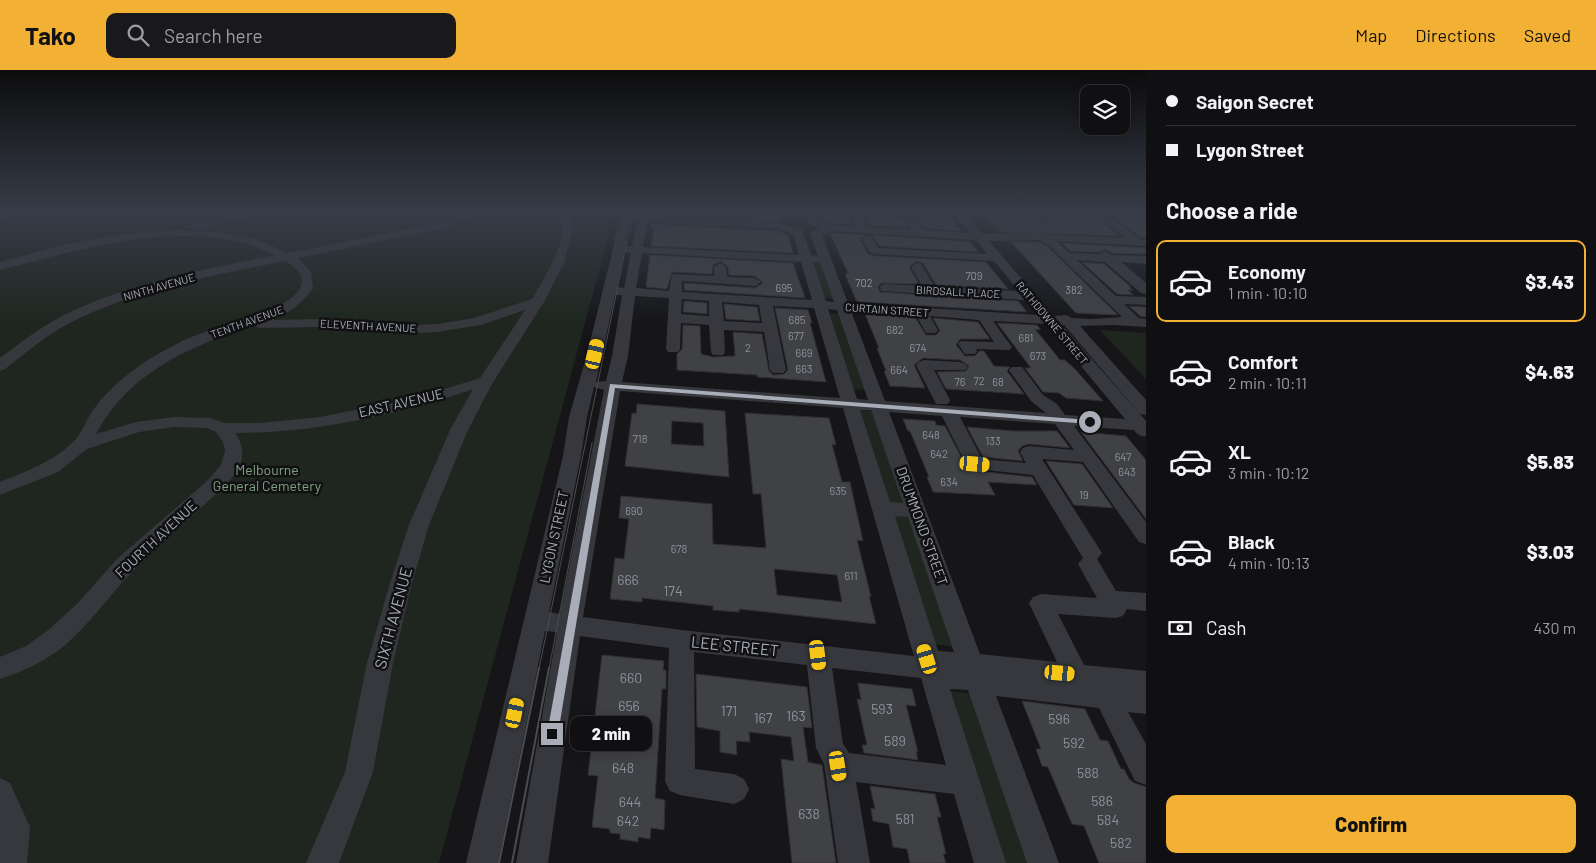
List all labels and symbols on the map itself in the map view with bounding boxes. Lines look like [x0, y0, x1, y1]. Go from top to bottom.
house number: 709 [965, 269, 983, 282]
street label: NINTH AVENUE [122, 270, 196, 303]
house number: 702 [855, 276, 873, 289]
street label: RATHDOWNE STREET [1014, 278, 1091, 367]
house number: 695 [775, 281, 793, 294]
street label: BIRDSALL PLACE [916, 283, 1001, 300]
house number: 382 [1065, 283, 1083, 296]
street label: CURTAIN STREET [845, 300, 929, 319]
street label: TENTH AVENUE [209, 302, 285, 341]
house number: 685 [788, 313, 806, 326]
street label: ELEVENTH AVENUE [320, 316, 417, 335]
house number: 682 [886, 323, 904, 336]
house number: 677 [788, 329, 804, 342]
house number: 681 [1019, 331, 1033, 344]
car [584, 338, 605, 370]
house number: 2 [745, 341, 751, 354]
house number: 674 [910, 341, 926, 354]
house number: 669 [795, 346, 813, 359]
house number: 673 [1030, 349, 1046, 362]
house number: 663 [796, 362, 813, 375]
house number: 664 [890, 363, 908, 376]
house number: 72 [973, 374, 985, 387]
house number: 76 [955, 375, 966, 388]
house number: 68 [992, 375, 1004, 388]
street label: EAST AVENUE [357, 385, 445, 421]
route start [1079, 411, 1101, 433]
house number: 648 [922, 428, 940, 441]
house number: 718 [633, 432, 648, 445]
house number: 133 [985, 434, 1001, 447]
house number: 642 [930, 447, 948, 460]
house number: 647 [1115, 450, 1131, 463]
car [959, 455, 990, 473]
park label: Melbourne General Cemetery [213, 461, 322, 494]
street label: DRUMMOND STREET [893, 464, 952, 588]
house number: 643 [1118, 465, 1136, 478]
house number: 634 [940, 475, 958, 488]
house number: 635 [830, 484, 847, 497]
house number: 19 [1079, 488, 1089, 501]
street label: LYGON STREET [535, 489, 572, 585]
street label: FOURTH AVENUE [111, 496, 200, 581]
house number: 690 [625, 504, 643, 517]
house number: 678 [671, 542, 688, 555]
street label: SIXTH AVENUE [370, 565, 415, 671]
house number: 611 [844, 569, 858, 582]
house number: 666 [617, 571, 639, 588]
house number: 174 [663, 582, 683, 599]
street label: LEE STREET [690, 631, 780, 660]
car [808, 639, 827, 671]
car [915, 642, 938, 676]
car [1044, 664, 1075, 682]
house number: 660 [620, 669, 642, 686]
car [504, 697, 525, 729]
house number: 656 [618, 697, 640, 714]
house number: 593 [871, 700, 893, 717]
house number: 171 [721, 702, 737, 719]
house number: 163 [786, 707, 806, 724]
house number: 167 [754, 709, 773, 726]
house number: 596 [1048, 710, 1070, 727]
callout: 2 min [570, 716, 652, 752]
route end [541, 723, 563, 745]
house number: 589 [884, 732, 906, 749]
house number: 592 [1063, 734, 1085, 751]
car [828, 750, 847, 782]
house number: 648 [612, 759, 634, 776]
house number: 588 [1077, 764, 1099, 781]
house number: 586 [1091, 792, 1113, 809]
house number: 644 [619, 793, 641, 810]
house number: 638 [798, 805, 820, 822]
house number: 581 [896, 810, 915, 827]
house number: 584 [1097, 811, 1119, 828]
house number: 642 [617, 812, 639, 829]
house number: 582 [1110, 834, 1132, 851]

